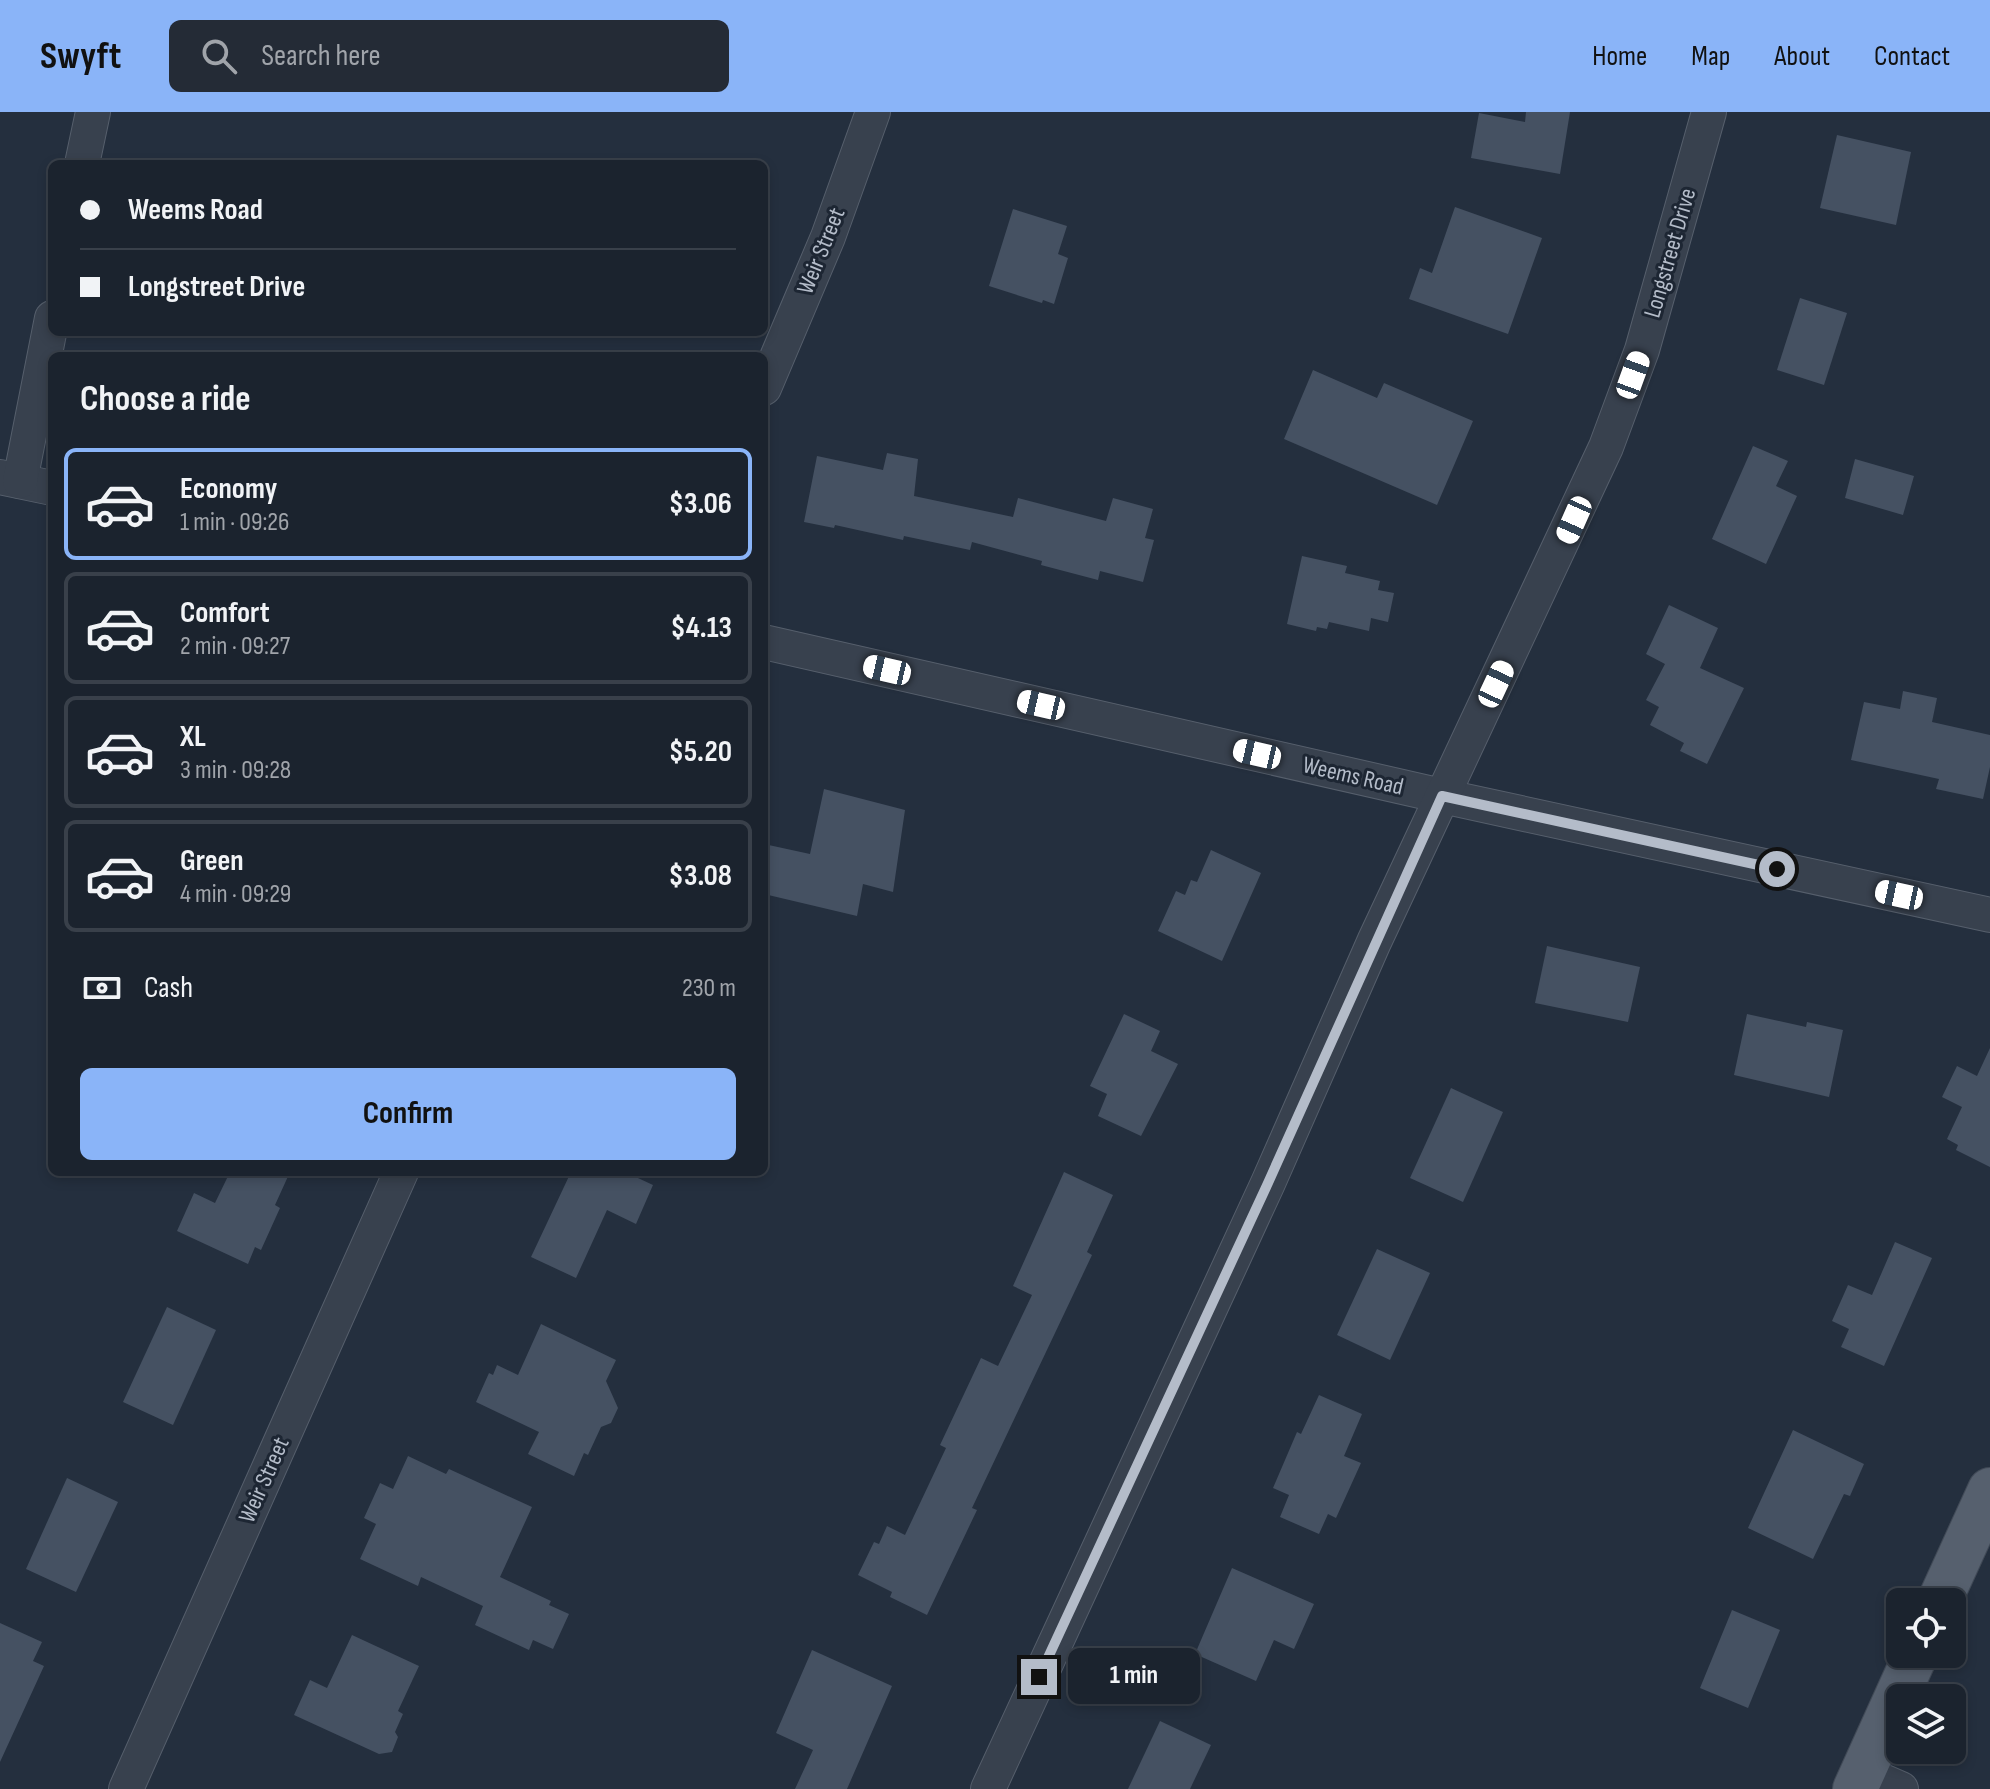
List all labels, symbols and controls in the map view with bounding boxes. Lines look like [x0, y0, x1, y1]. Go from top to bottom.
search box [169, 20, 729, 92]
text: Swyft [40, 34, 121, 79]
icon: search [197, 34, 241, 78]
text: Search here [261, 38, 381, 74]
text: Home [1592, 40, 1647, 73]
text: Map [1691, 40, 1730, 73]
text: About [1774, 40, 1830, 73]
text: Contact [1874, 40, 1950, 73]
street label: Longstreet Drive [1638, 185, 1702, 321]
text: Weems Road [128, 192, 263, 228]
street label: Weir Street [791, 204, 851, 298]
text: Longstreet Drive [128, 269, 305, 305]
car [1614, 348, 1652, 402]
text: Choose a ride [80, 378, 251, 421]
icon: car [84, 468, 156, 540]
text: Economy [180, 471, 277, 507]
text: $3.06 [669, 486, 732, 522]
car [1553, 493, 1595, 547]
text: 1 min · 09:26 [180, 507, 289, 538]
icon: car [84, 592, 156, 664]
text: Comfort [180, 595, 270, 631]
text: $4.13 [670, 610, 732, 646]
text: 2 min · 09:27 [180, 631, 290, 662]
car [861, 653, 913, 687]
car [1475, 657, 1517, 711]
car [1015, 688, 1067, 722]
icon: car [84, 716, 156, 788]
text: XL [180, 719, 206, 755]
text: $5.20 [669, 734, 732, 770]
car [1231, 737, 1283, 771]
street label: Weems Road [1300, 750, 1406, 802]
text: 3 min · 09:28 [180, 755, 291, 786]
icon: car [84, 840, 156, 912]
text: Green [180, 843, 244, 879]
route start [1759, 851, 1795, 887]
text: $3.08 [669, 858, 732, 894]
car [1873, 878, 1925, 912]
text: 4 min · 09:29 [180, 879, 291, 910]
icon: cash [80, 966, 124, 1010]
text: Cash [144, 970, 193, 1006]
text: 230 m [682, 973, 736, 1004]
button: Confirm [80, 1068, 736, 1160]
street label: Weir Street [232, 1433, 296, 1527]
map controls [1886, 1588, 1966, 1764]
button: locate [1886, 1588, 1966, 1668]
callout: 1 min [1067, 1649, 1199, 1705]
route end [1021, 1659, 1057, 1695]
text: 1 min [1110, 1660, 1158, 1691]
button: layers [1886, 1684, 1966, 1764]

